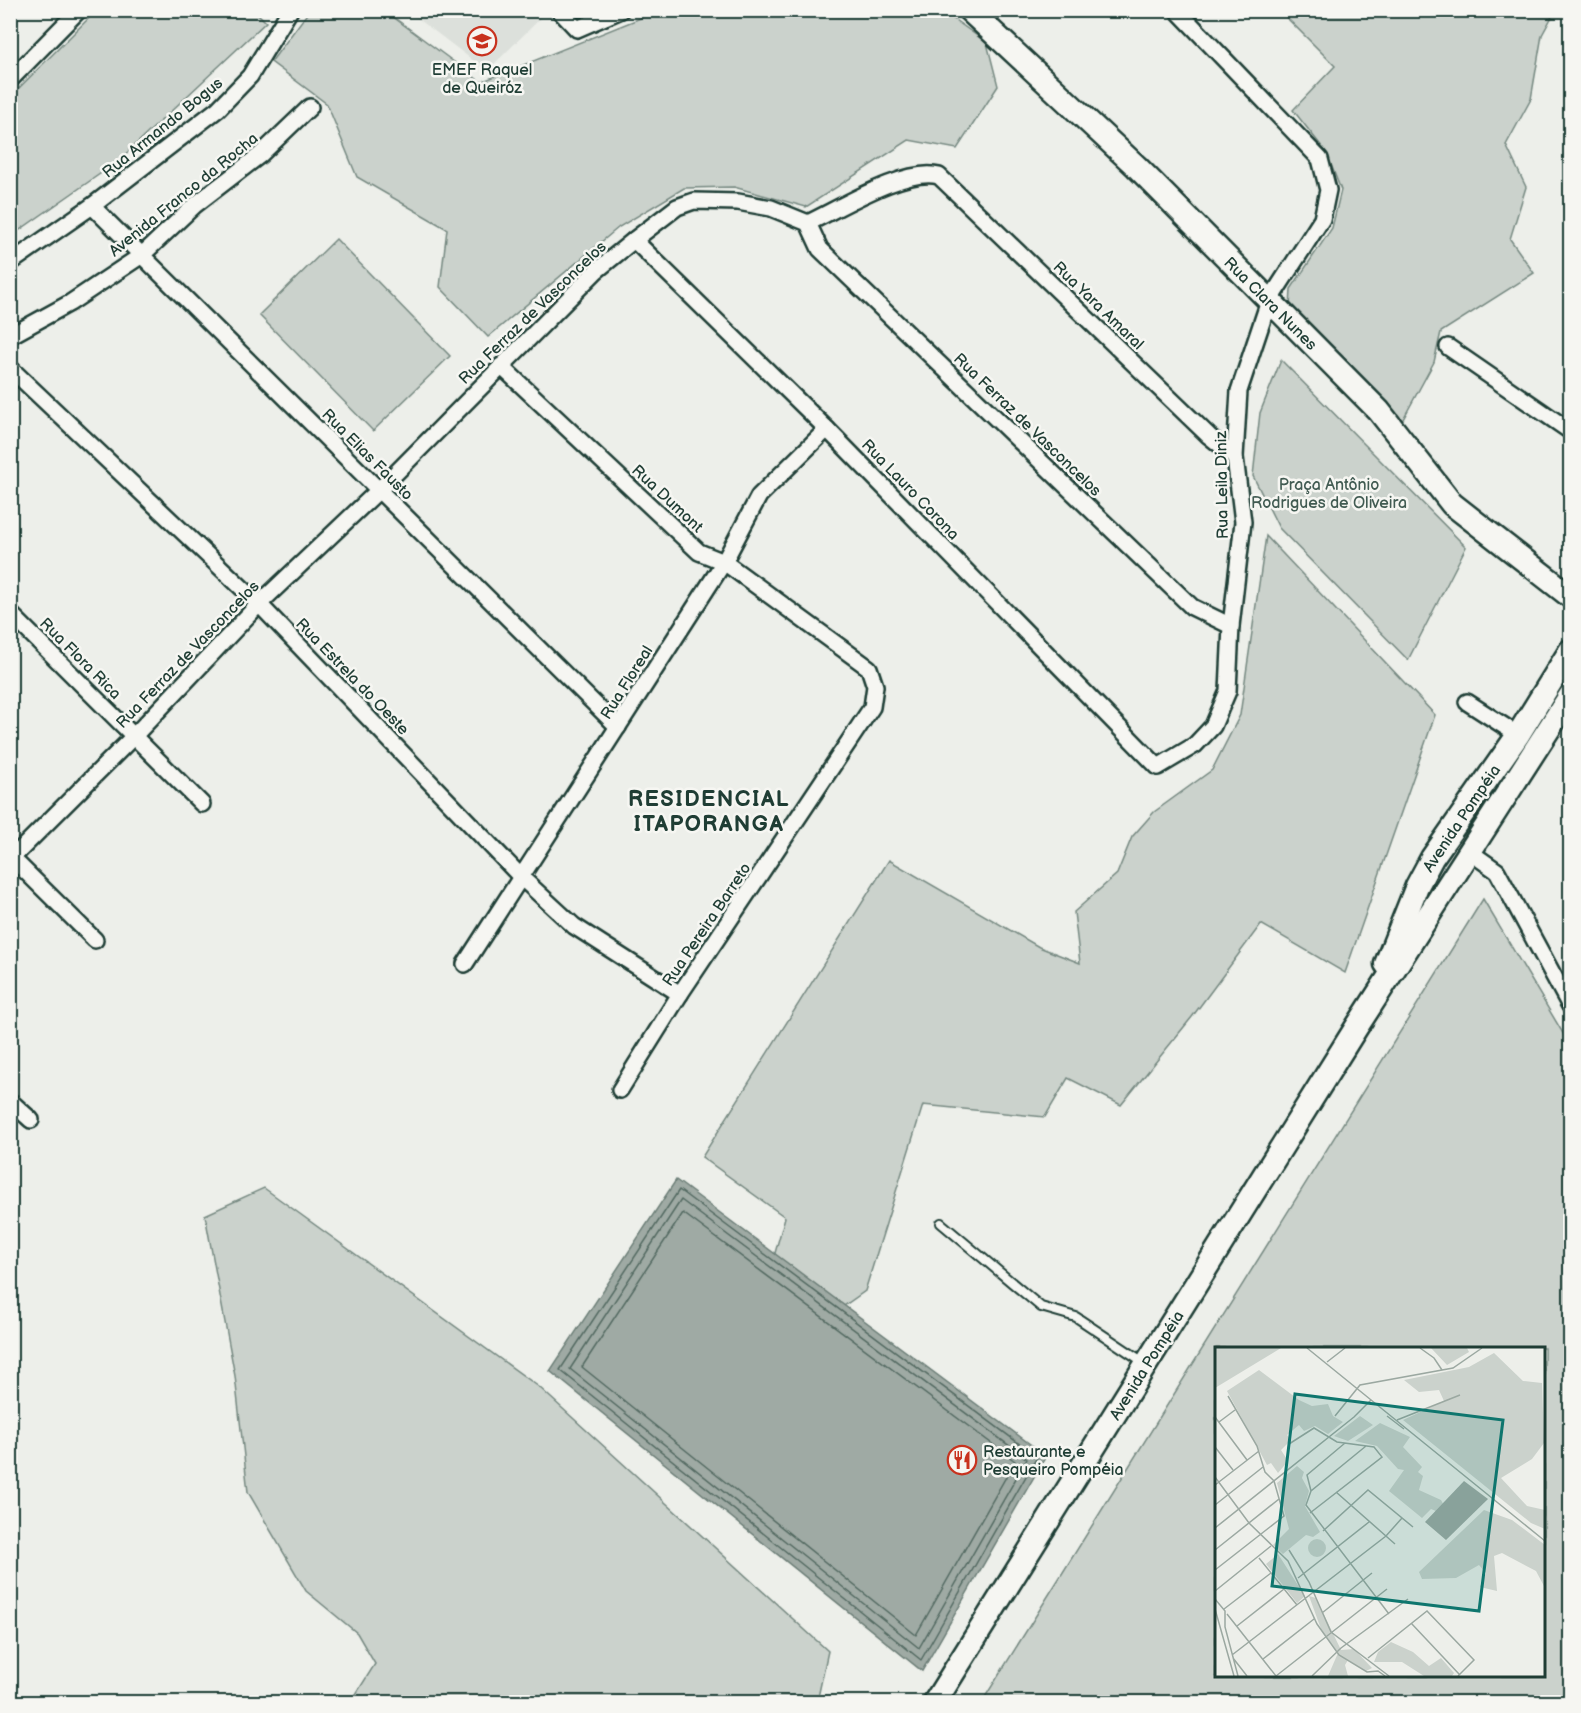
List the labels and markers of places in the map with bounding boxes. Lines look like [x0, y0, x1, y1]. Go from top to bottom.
school or university icon: EMEF Raquel de Queiróz [466, 25, 498, 57]
place label: EMEF Raquel de Queiróz [432, 61, 532, 98]
place label: Restaurante e Pesqueiro Pompéia [983, 1443, 1124, 1480]
restaurant icon: Restaurante e Pesqueiro Pompéia [946, 1444, 978, 1476]

